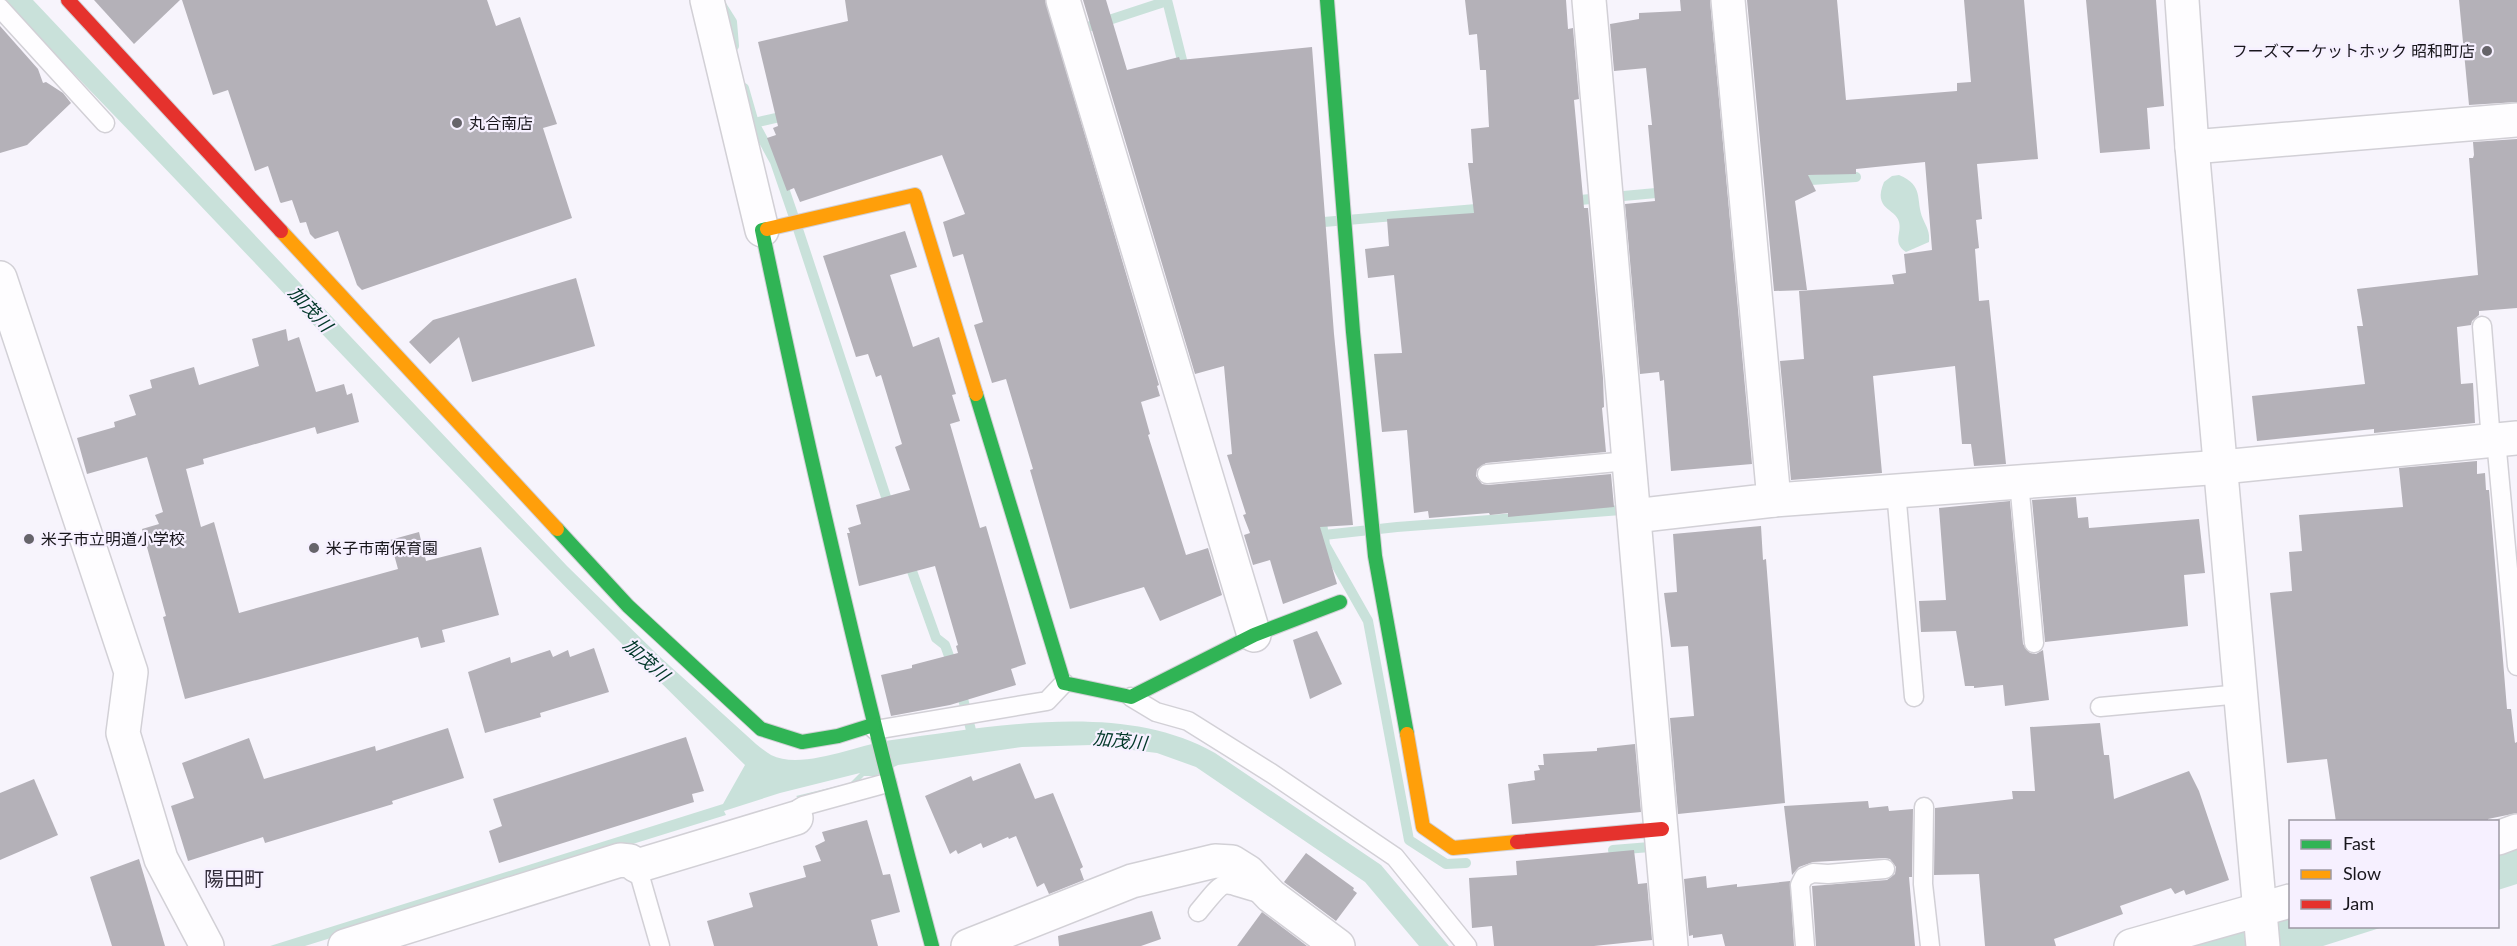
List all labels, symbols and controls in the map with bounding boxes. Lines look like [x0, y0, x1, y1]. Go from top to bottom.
place label: フーズマーケットホック 昭和町店 [2232, 41, 2475, 60]
marker: フーズマーケットホック 昭和町店 [2480, 44, 2494, 58]
place label: 丸合南店 [469, 113, 533, 132]
marker: 丸合南店 [450, 116, 464, 130]
water label: 加茂川 [284, 281, 339, 337]
place label: 米子市立明道小学校 [41, 529, 185, 548]
marker: 米子市立明道小学校 [22, 532, 36, 546]
place label: 米子市南保育園 [326, 538, 438, 557]
marker: 米子市南保育園 [307, 541, 321, 555]
water label: 加茂川 [619, 633, 676, 687]
water label: 加茂川 [1092, 726, 1150, 754]
legend [2289, 820, 2499, 928]
text: Fast [2343, 832, 2376, 854]
text: Slow [2343, 862, 2381, 884]
district label: 陽田町 [204, 866, 264, 890]
text: Jam [2343, 892, 2374, 914]

